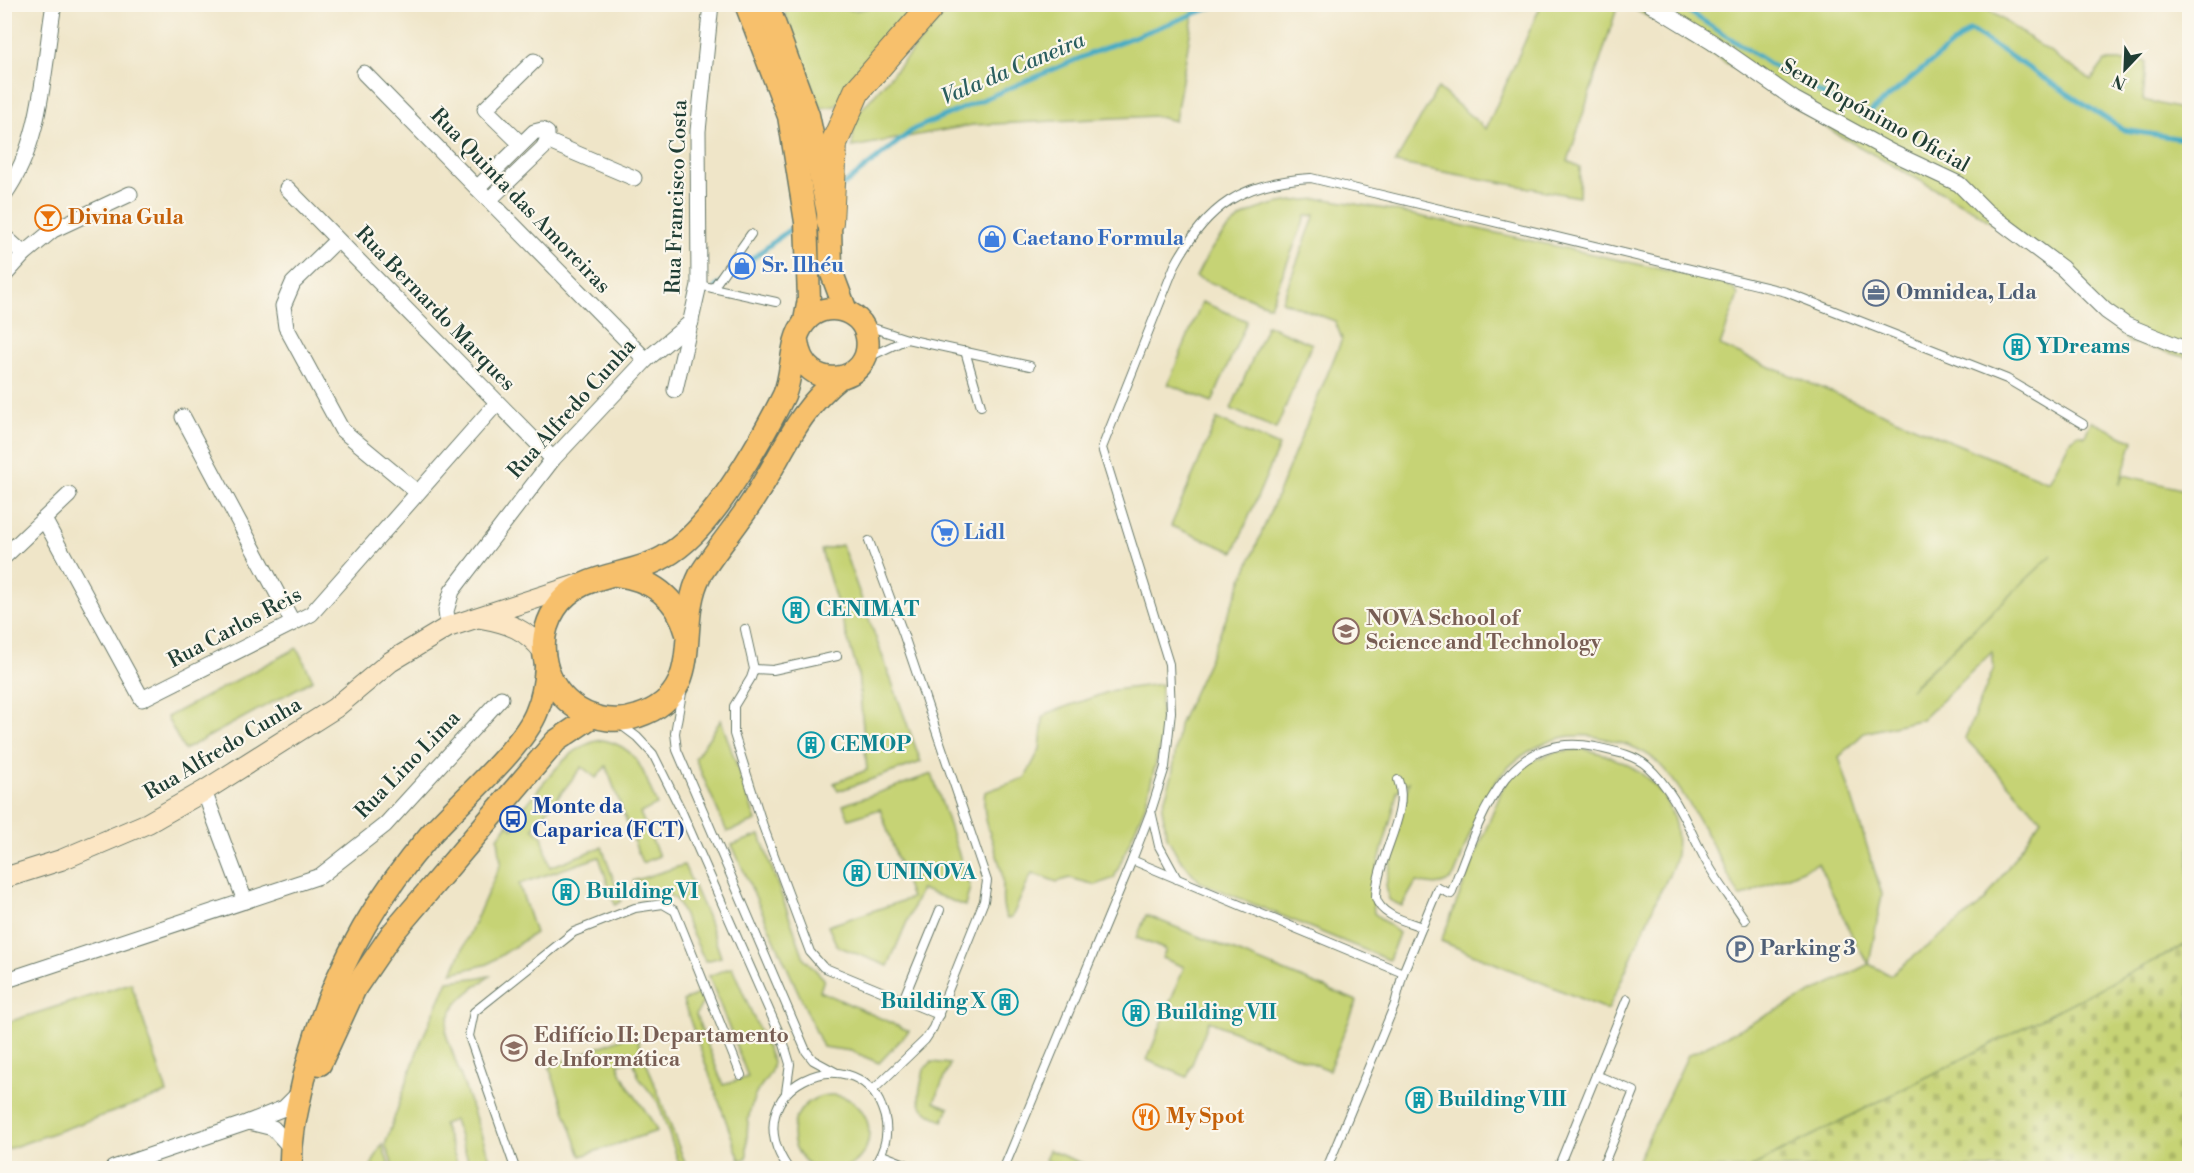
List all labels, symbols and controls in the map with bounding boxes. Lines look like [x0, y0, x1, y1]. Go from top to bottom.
water label: Vala da Caneira [937, 26, 1090, 111]
north arrow [2095, 39, 2155, 99]
street label: Sem Topónimo Oficial [1776, 53, 1974, 179]
text: N [2109, 70, 2129, 94]
street label: Rua Francisco Costa [661, 99, 693, 295]
street label: Rua Quinta das Amoreiras [425, 103, 615, 299]
bar icon: Divina Gula [33, 203, 63, 233]
place label: Divina Gula [68, 205, 184, 231]
street label: Rua Bernardo Marques [350, 221, 520, 397]
shop icon: Caetano Formula [977, 224, 1007, 254]
place label: Caetano Formula [1012, 226, 1185, 252]
shop icon: Sr. Ilhéu [727, 251, 757, 281]
place label: Sr. Ilhéu [762, 253, 844, 279]
office icon: Omnidea, Lda [1861, 278, 1891, 308]
place label: Omnidea, Lda [1896, 280, 2037, 306]
building icon: YDreams [2002, 332, 2032, 362]
street label: Rua Alfredo Cunha [502, 333, 642, 484]
place label: YDreams [2036, 334, 2130, 360]
supermarket icon: Lidl [930, 518, 960, 548]
place label: Lidl [964, 520, 1005, 546]
street label: Rua Carlos Reis [164, 582, 306, 674]
building icon: CENIMAT [781, 595, 811, 625]
place label: CENIMAT [816, 597, 919, 623]
place label: NOVA School of Science and Technology [1366, 606, 1602, 656]
school or university icon: NOVA School of Science and Technology [1331, 616, 1361, 646]
street label: Rua Alfredo Cunha [139, 691, 307, 806]
street label: Rua Lino Lima [350, 705, 467, 825]
building icon: CEMOP [796, 730, 826, 760]
place label: CEMOP [830, 732, 911, 758]
place label: Monte da Caparica (FCT) [532, 794, 684, 844]
bus stop icon: Monte da Caparica (FCT) [498, 804, 528, 834]
building icon: UNINOVA [842, 858, 872, 888]
place label: UNINOVA [876, 860, 977, 886]
building icon: Building VI [551, 877, 581, 907]
place label: Building VI [586, 879, 698, 905]
parking icon: Parking 3 [1725, 934, 1755, 964]
place label: Parking 3 [1760, 936, 1856, 962]
building icon: Building X [990, 987, 1020, 1017]
place label: Building X [881, 989, 987, 1015]
building icon: Building VII [1121, 998, 1151, 1028]
place label: Building VII [1156, 1000, 1277, 1026]
place label: Edifício II: Departamento de Informática [534, 1023, 789, 1073]
school or university icon: Edifício II: Departamento de Informática [499, 1033, 529, 1063]
building icon: Building VIII [1404, 1085, 1434, 1115]
place label: Building VIII [1438, 1087, 1567, 1113]
restaurant icon: My Spot [1131, 1102, 1161, 1132]
place label: My Spot [1166, 1104, 1245, 1130]

